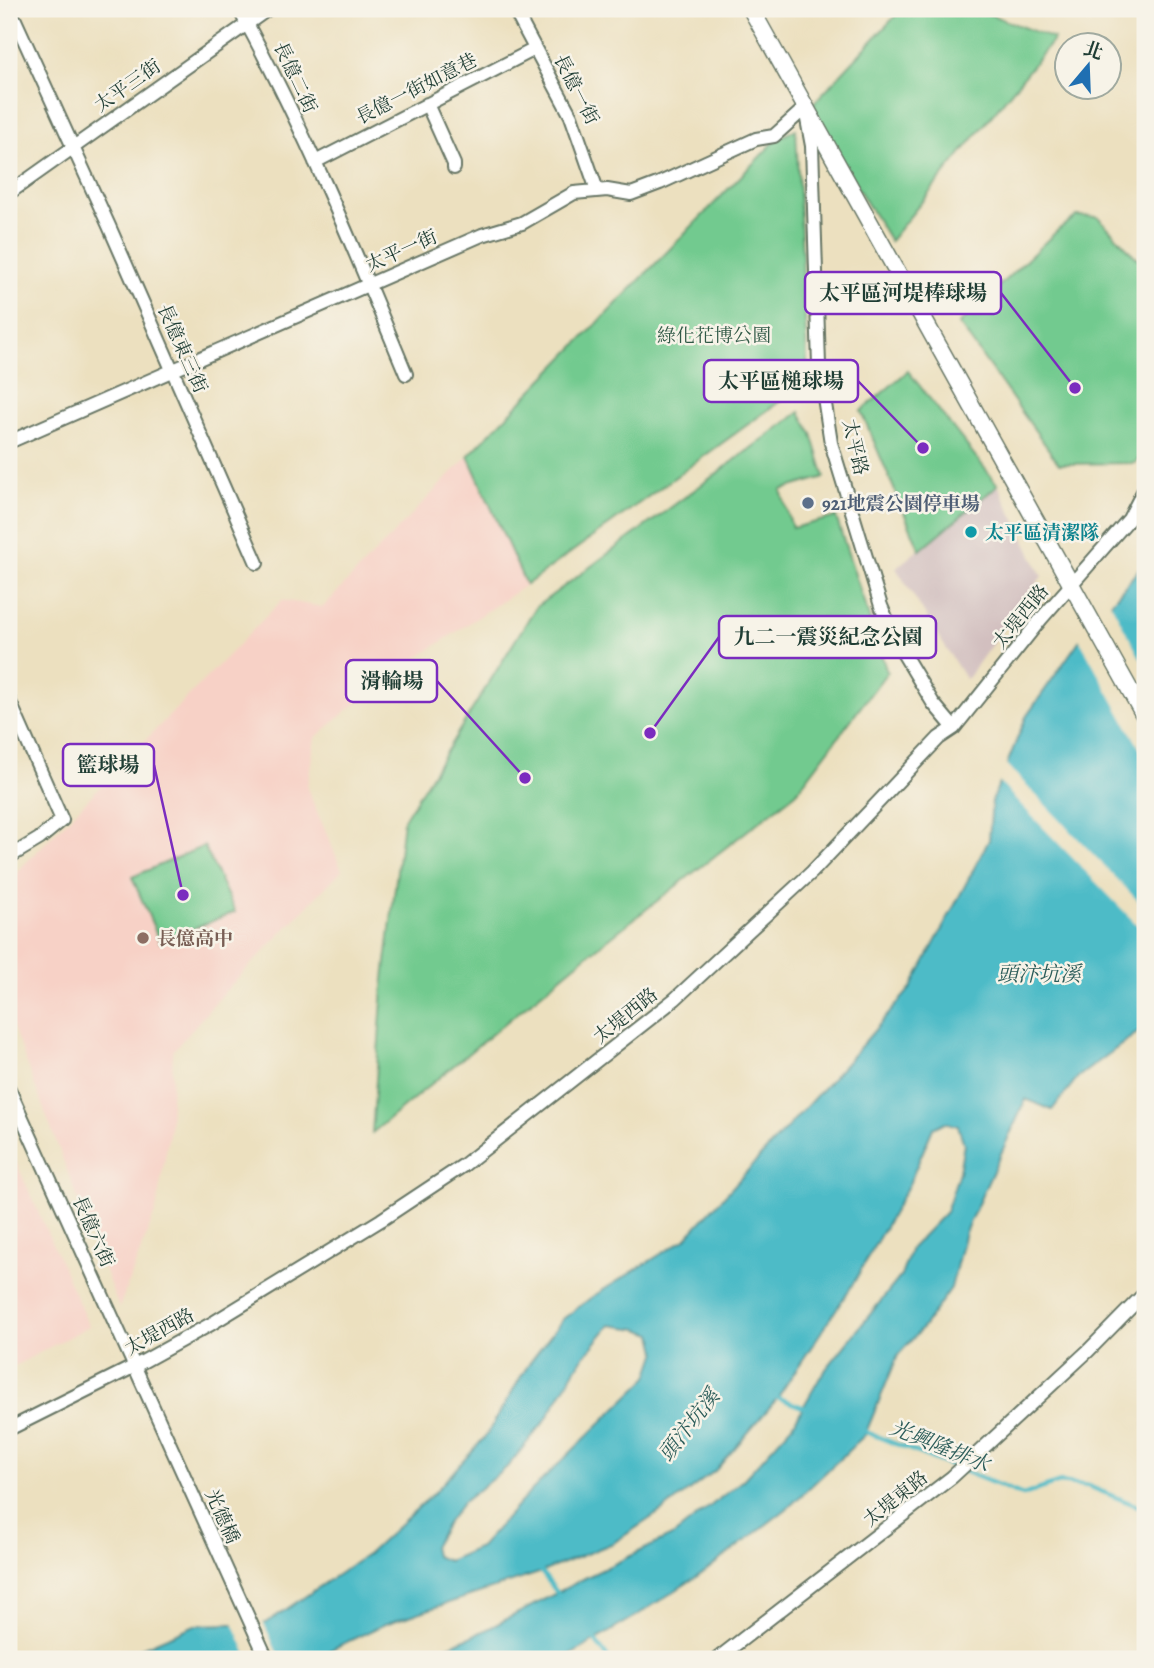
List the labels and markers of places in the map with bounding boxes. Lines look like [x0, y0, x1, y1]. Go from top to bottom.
callout: 太平區河堤棒球場 [805, 272, 1001, 314]
callout: 太平區槌球場 [704, 360, 858, 402]
place label: 921地震公園停車場 [822, 491, 980, 517]
marker: 921地震公園停車場 [800, 495, 816, 511]
place label: 太平區清潔隊 [985, 520, 1099, 546]
marker: 太平區清潔隊 [963, 524, 979, 540]
callout: 九二一震災紀念公園 [719, 616, 936, 658]
callout: 滑輪場 [346, 660, 437, 702]
callout: 籃球場 [63, 744, 154, 786]
place label: 長億高中 [157, 926, 233, 952]
marker: 長億高中 [135, 930, 151, 946]

